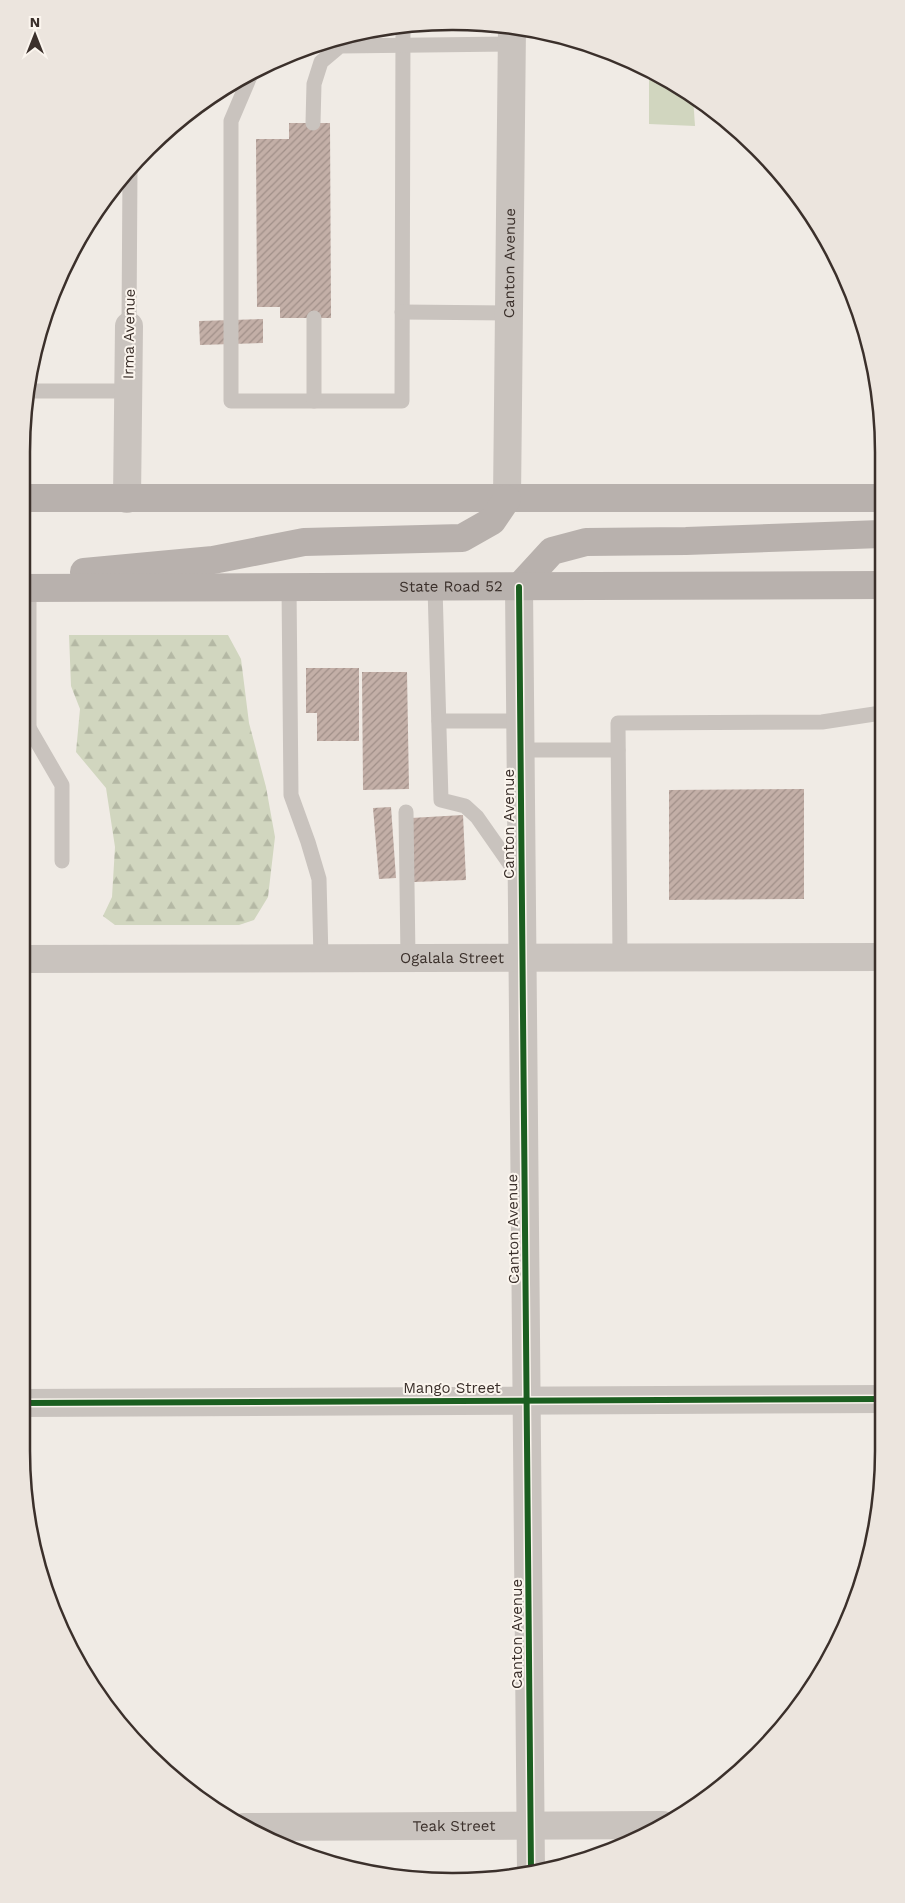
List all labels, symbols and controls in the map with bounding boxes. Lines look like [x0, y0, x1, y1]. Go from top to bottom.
north arrow [10, 10, 60, 60]
text: N [30, 14, 40, 30]
street label: Canton Avenue [500, 208, 519, 318]
street label: Irma Avenue [119, 289, 139, 379]
street label: State Road 52 [399, 577, 503, 596]
street label: Canton Avenue [500, 769, 518, 879]
street label: Ogalala Street [400, 949, 505, 967]
street label: Canton Avenue [503, 1174, 523, 1284]
street label: Mango Street [403, 1379, 502, 1397]
street label: Canton Avenue [508, 1579, 526, 1689]
street label: Teak Street [412, 1817, 496, 1835]

